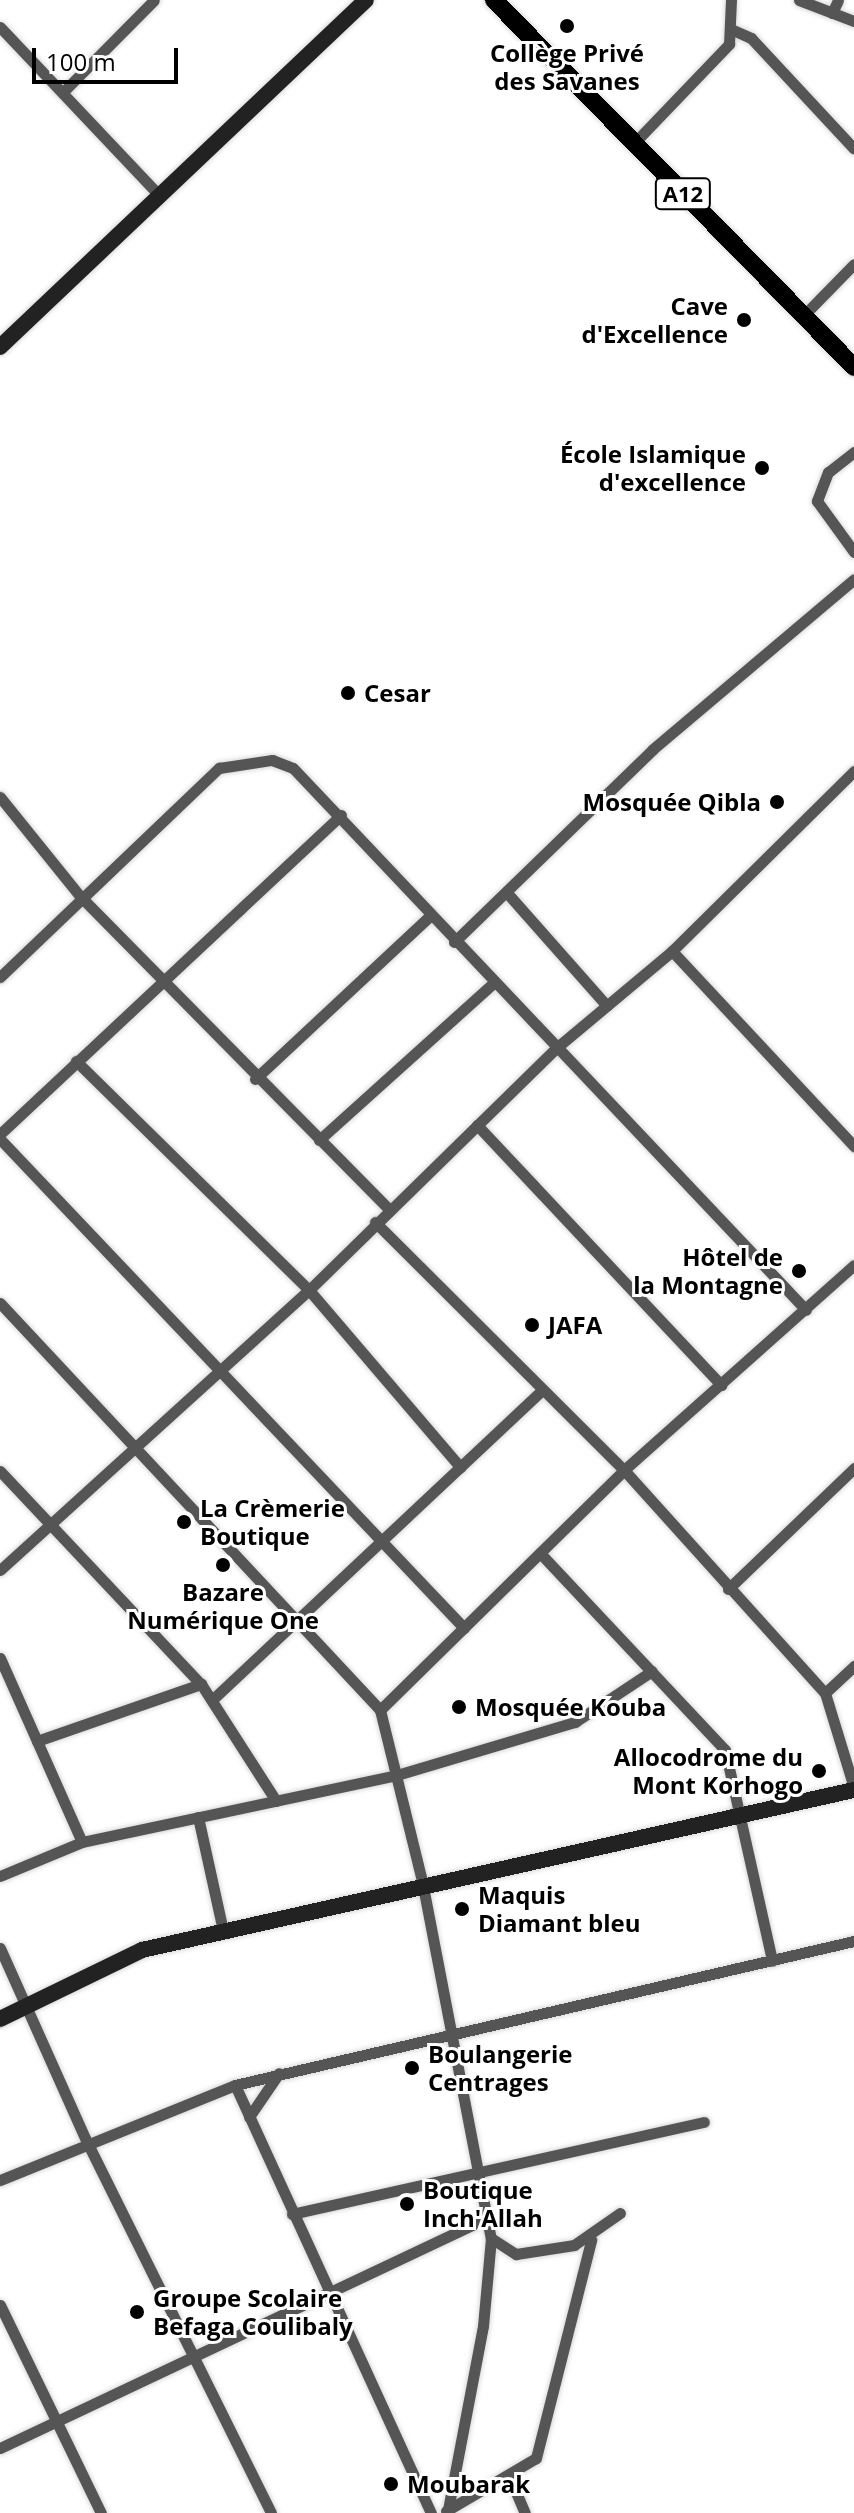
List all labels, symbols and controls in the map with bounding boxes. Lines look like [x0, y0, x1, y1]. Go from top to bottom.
marker: Collège Privé des Savanes [558, 17, 576, 35]
scale bar [36, 32, 182, 82]
place label: Collège Privé des Savanes [490, 39, 644, 95]
text: 100 m [46, 45, 116, 78]
road number: A12 [653, 176, 713, 212]
place label: Cave d'Excellence [581, 292, 728, 348]
marker: Cave d'Excellence [735, 311, 753, 329]
place label: École Islamique d'excellence [560, 440, 746, 496]
marker: École Islamique d'excellence [753, 459, 771, 477]
place label: Cesar [364, 679, 431, 707]
marker: Cesar [339, 684, 357, 702]
place label: Mosquée Qibla [583, 788, 761, 816]
marker: Mosquée Qibla [768, 793, 786, 811]
place label: Hôtel de la Montagne [633, 1243, 783, 1299]
marker: Hôtel de la Montagne [790, 1262, 808, 1280]
place label: JAFA [548, 1311, 602, 1339]
marker: JAFA [523, 1316, 541, 1334]
place label: La Crèmerie Boutique [200, 1494, 345, 1550]
marker: La Crèmerie Boutique [175, 1513, 193, 1531]
marker: Bazare Numérique One [214, 1556, 232, 1574]
place label: Bazare Numérique One [127, 1578, 319, 1634]
place label: Mosquée Kouba [475, 1693, 666, 1721]
marker: Mosquée Kouba [450, 1698, 468, 1716]
place label: Allocodrome du Mont Korhogo [614, 1743, 803, 1799]
marker: Allocodrome du Mont Korhogo [810, 1762, 828, 1780]
place label: Maquis Diamant bleu [478, 1881, 641, 1937]
marker: Maquis Diamant bleu [453, 1900, 471, 1918]
place label: Boulangerie Centrages [428, 2040, 572, 2096]
marker: Boulangerie Centrages [403, 2059, 421, 2077]
place label: Boutique Inch'Allah [423, 2176, 543, 2232]
marker: Boutique Inch'Allah [398, 2195, 416, 2213]
place label: Groupe Scolaire Befaga Coulibaly [153, 2284, 353, 2340]
marker: Groupe Scolaire Befaga Coulibaly [128, 2303, 146, 2321]
place label: Moubarak [407, 2470, 530, 2498]
marker: Moubarak [382, 2475, 400, 2493]

